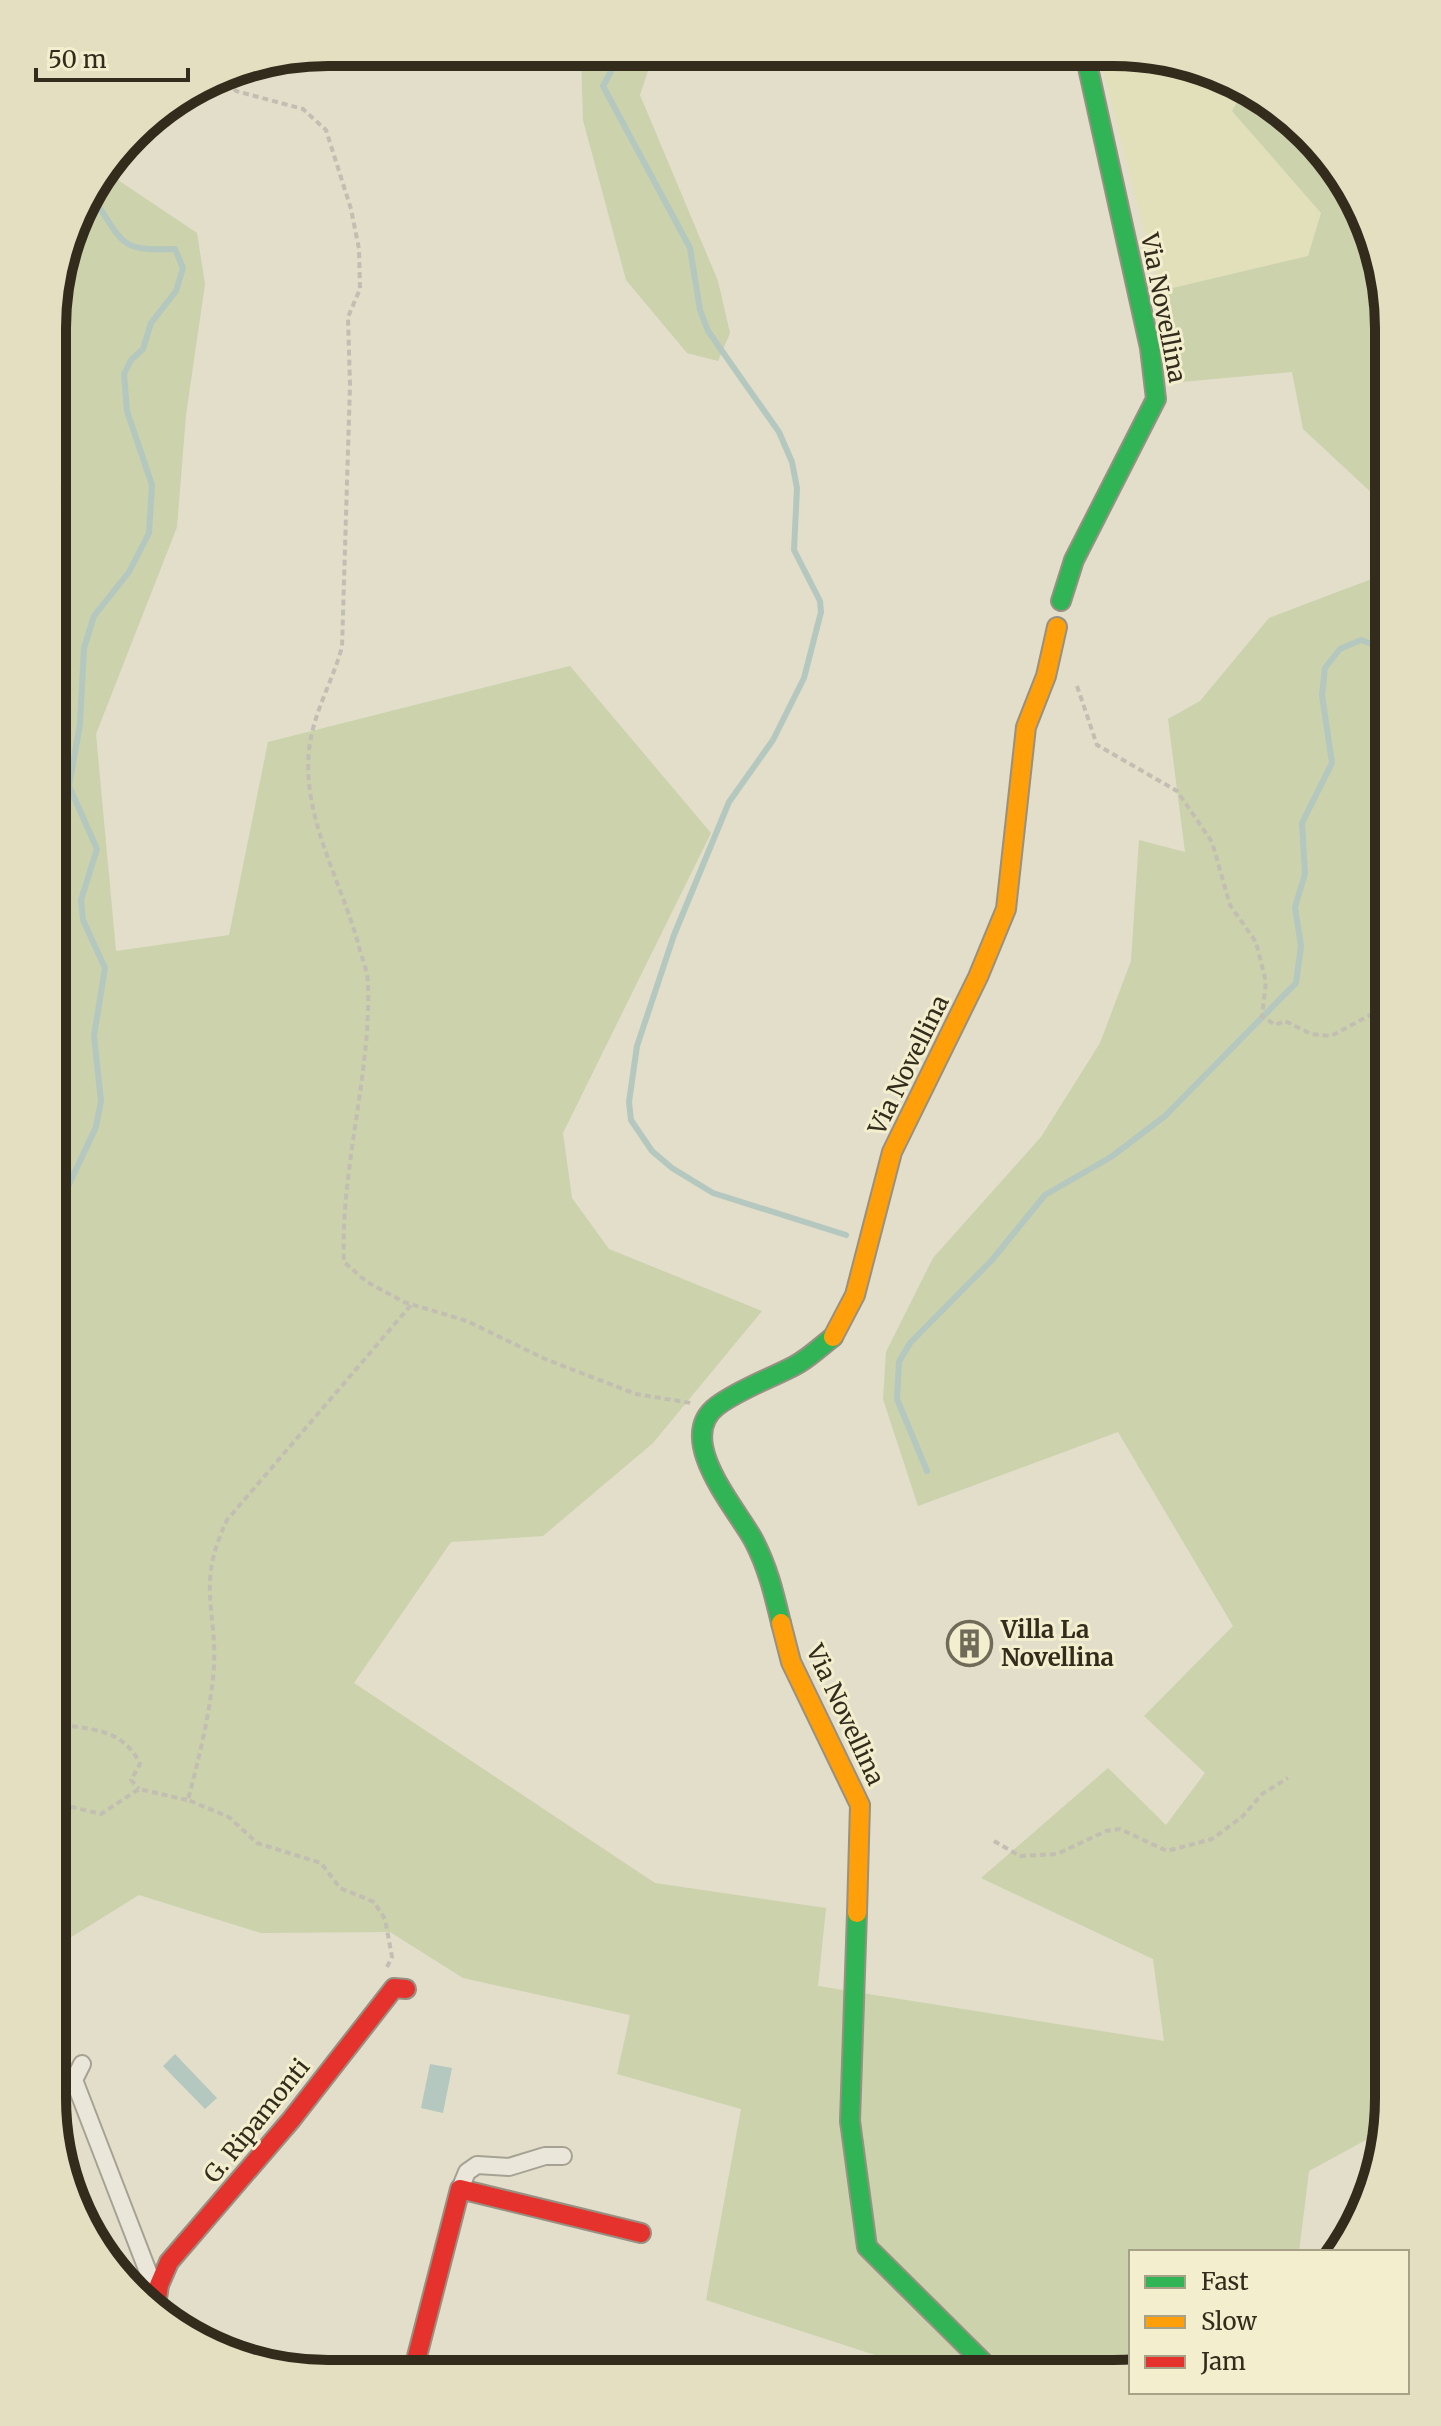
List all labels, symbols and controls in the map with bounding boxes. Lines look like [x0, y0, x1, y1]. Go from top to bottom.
scale bar [36, 32, 188, 82]
text: 50 m [48, 44, 107, 75]
street label: Via Novellina [1134, 229, 1193, 385]
street label: Via Novellina [861, 990, 956, 1141]
place label: Villa La Novellina [1000, 1614, 1114, 1673]
building icon: Villa La Novellina [946, 1620, 994, 1668]
street label: Via Novellina [799, 1639, 892, 1790]
street label: G. Ripamonti [197, 2052, 316, 2189]
legend [1129, 2250, 1409, 2394]
text: Fast [1201, 2266, 1249, 2297]
text: Slow [1201, 2306, 1257, 2337]
text: Jam [1200, 2346, 1246, 2377]

